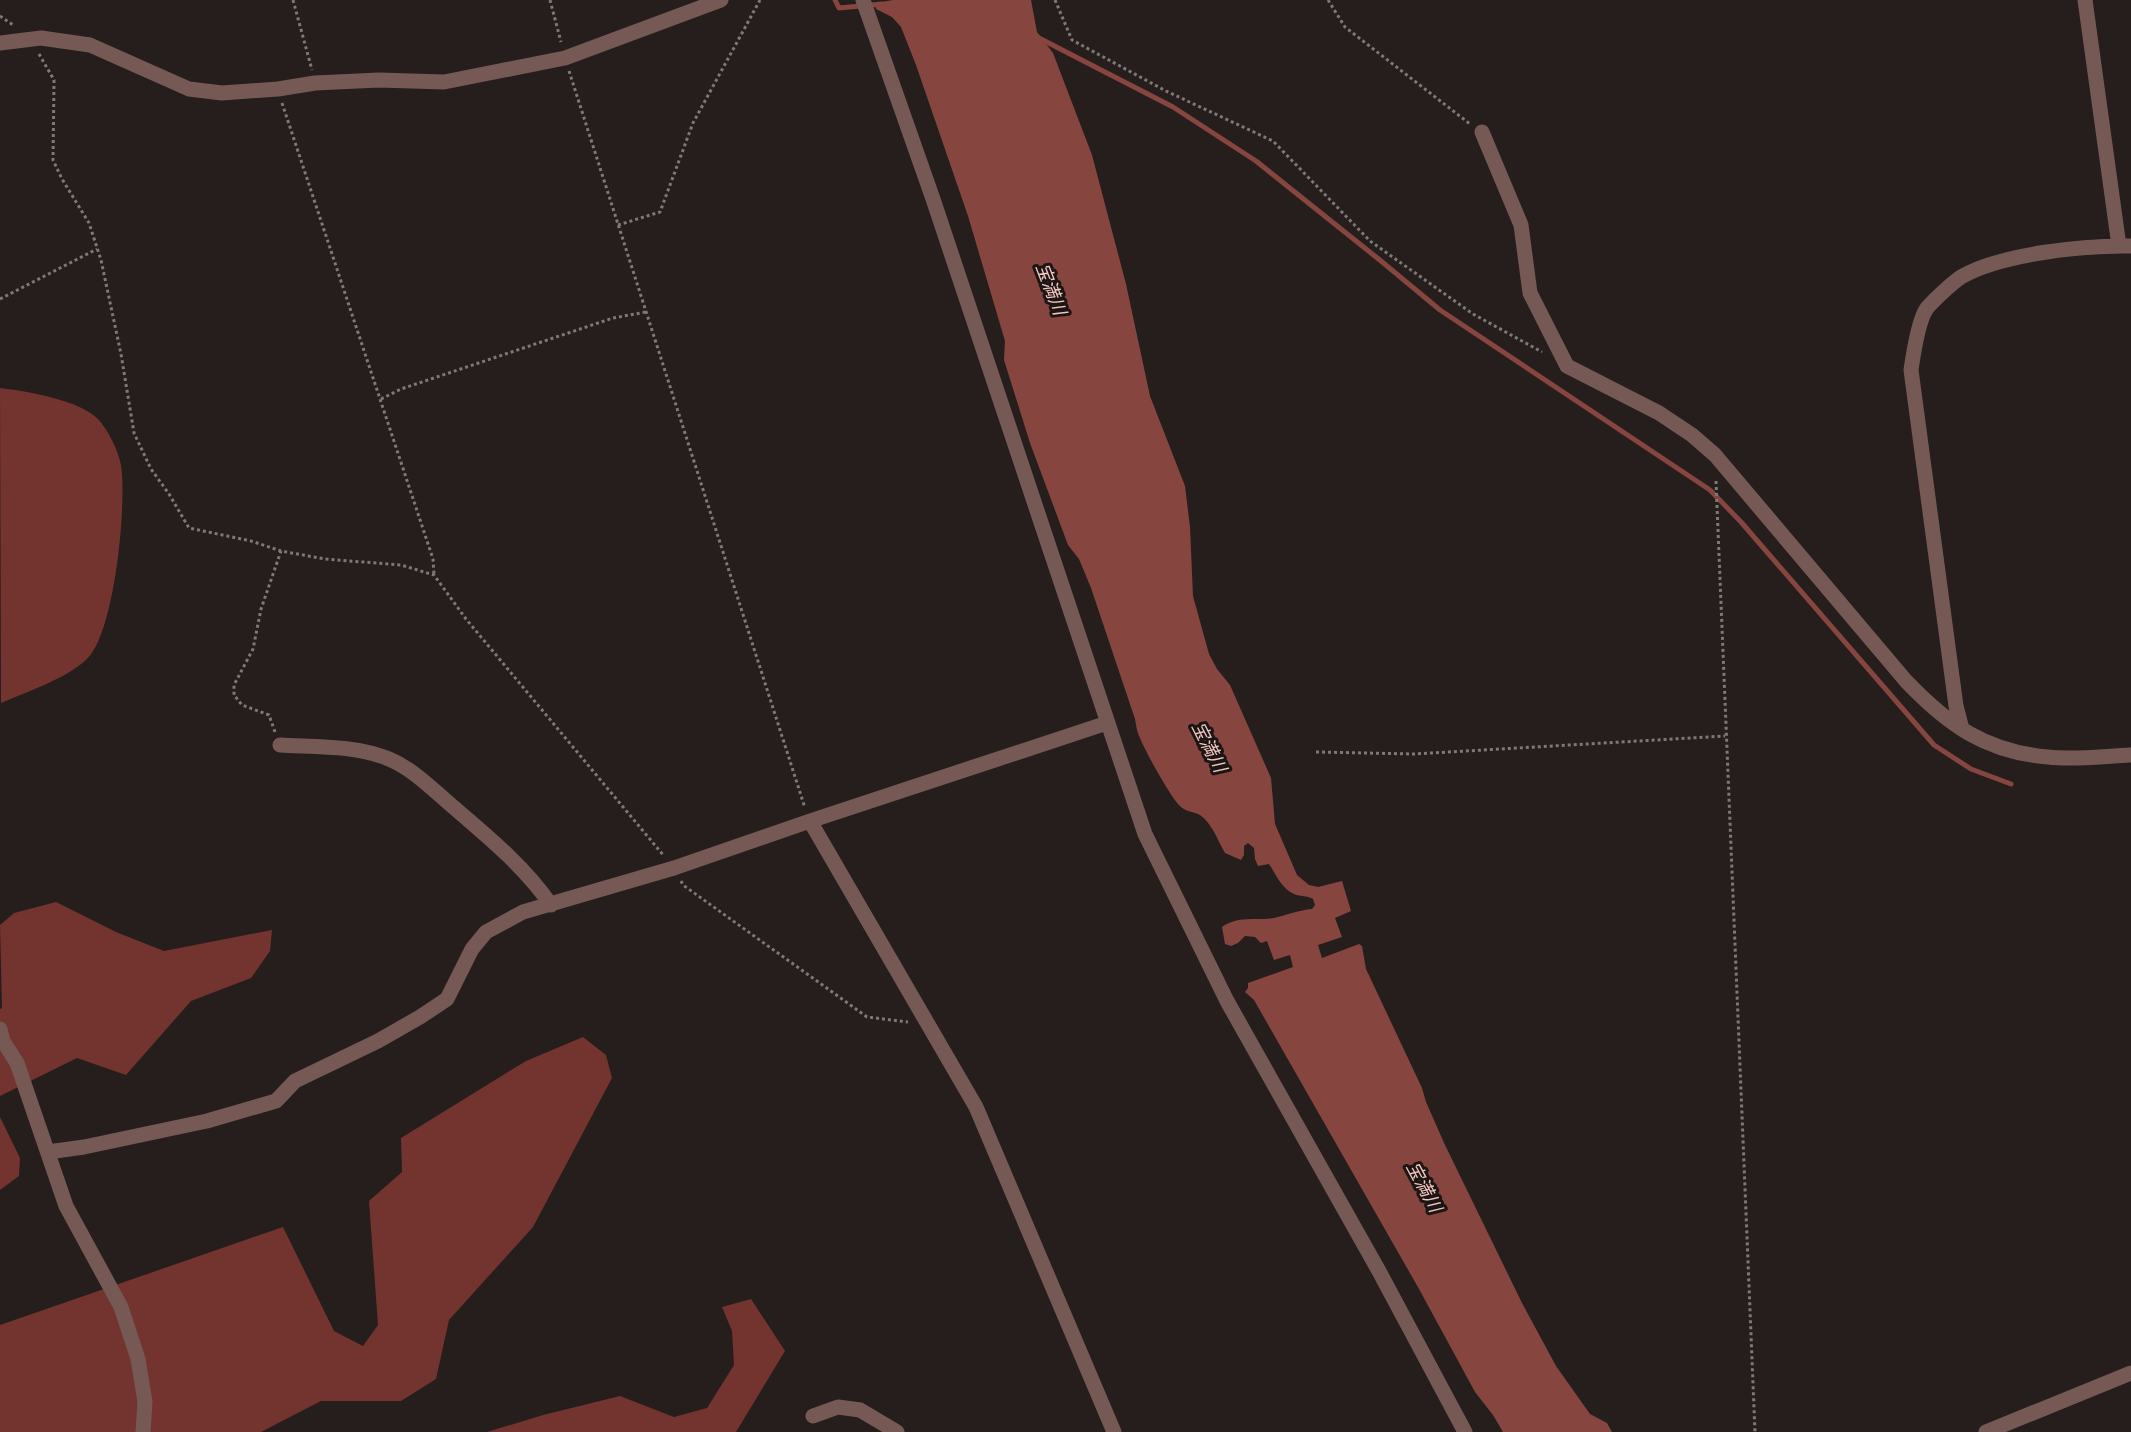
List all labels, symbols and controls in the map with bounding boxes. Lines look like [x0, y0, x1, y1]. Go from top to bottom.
water label: 宝満川 [1032, 260, 1071, 320]
water label: 宝満川 [1188, 718, 1231, 777]
water label: 宝満川 [1402, 1158, 1446, 1217]

